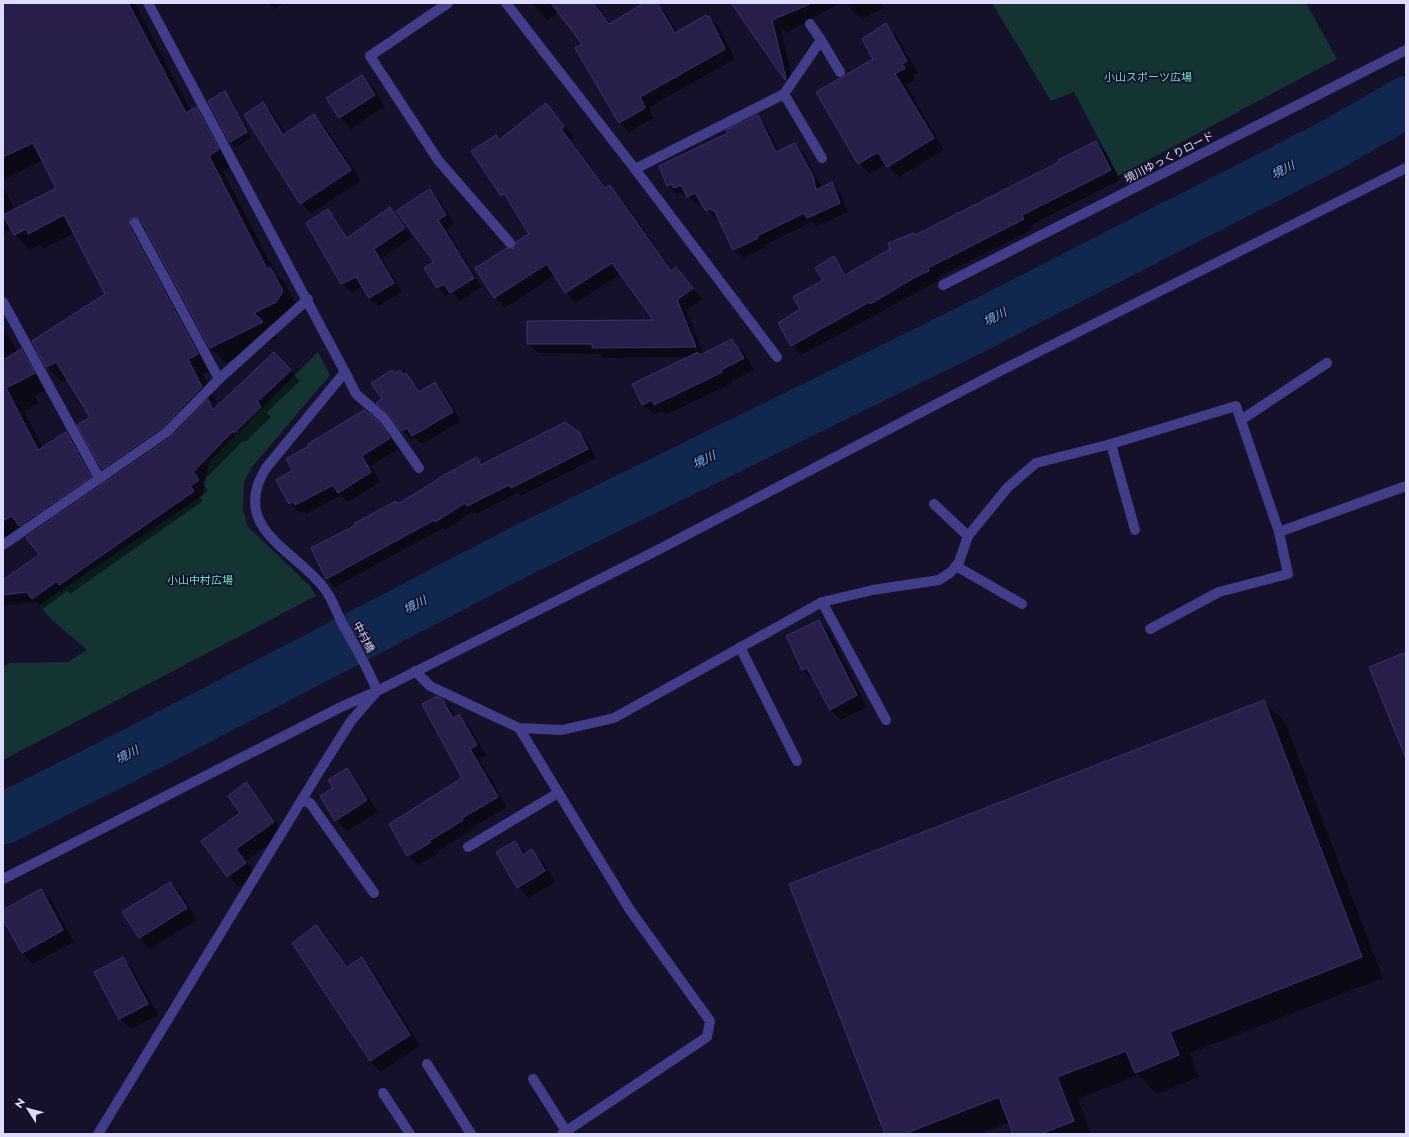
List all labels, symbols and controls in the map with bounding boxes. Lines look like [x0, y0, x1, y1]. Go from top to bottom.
park label: 小山スポーツ広場 [1104, 69, 1192, 85]
street label: 境川ゆっくりロード [1121, 127, 1217, 187]
water label: 境川 [1268, 156, 1300, 183]
water label: 境川 [980, 303, 1012, 330]
water label: 境川 [689, 446, 721, 473]
park label: 小山中村広場 [167, 572, 233, 588]
water label: 境川 [400, 591, 432, 618]
street label: 中村橋 [349, 619, 379, 655]
water label: 境川 [112, 741, 144, 768]
north arrow [8, 1089, 48, 1129]
text: N [11, 1095, 29, 1111]

